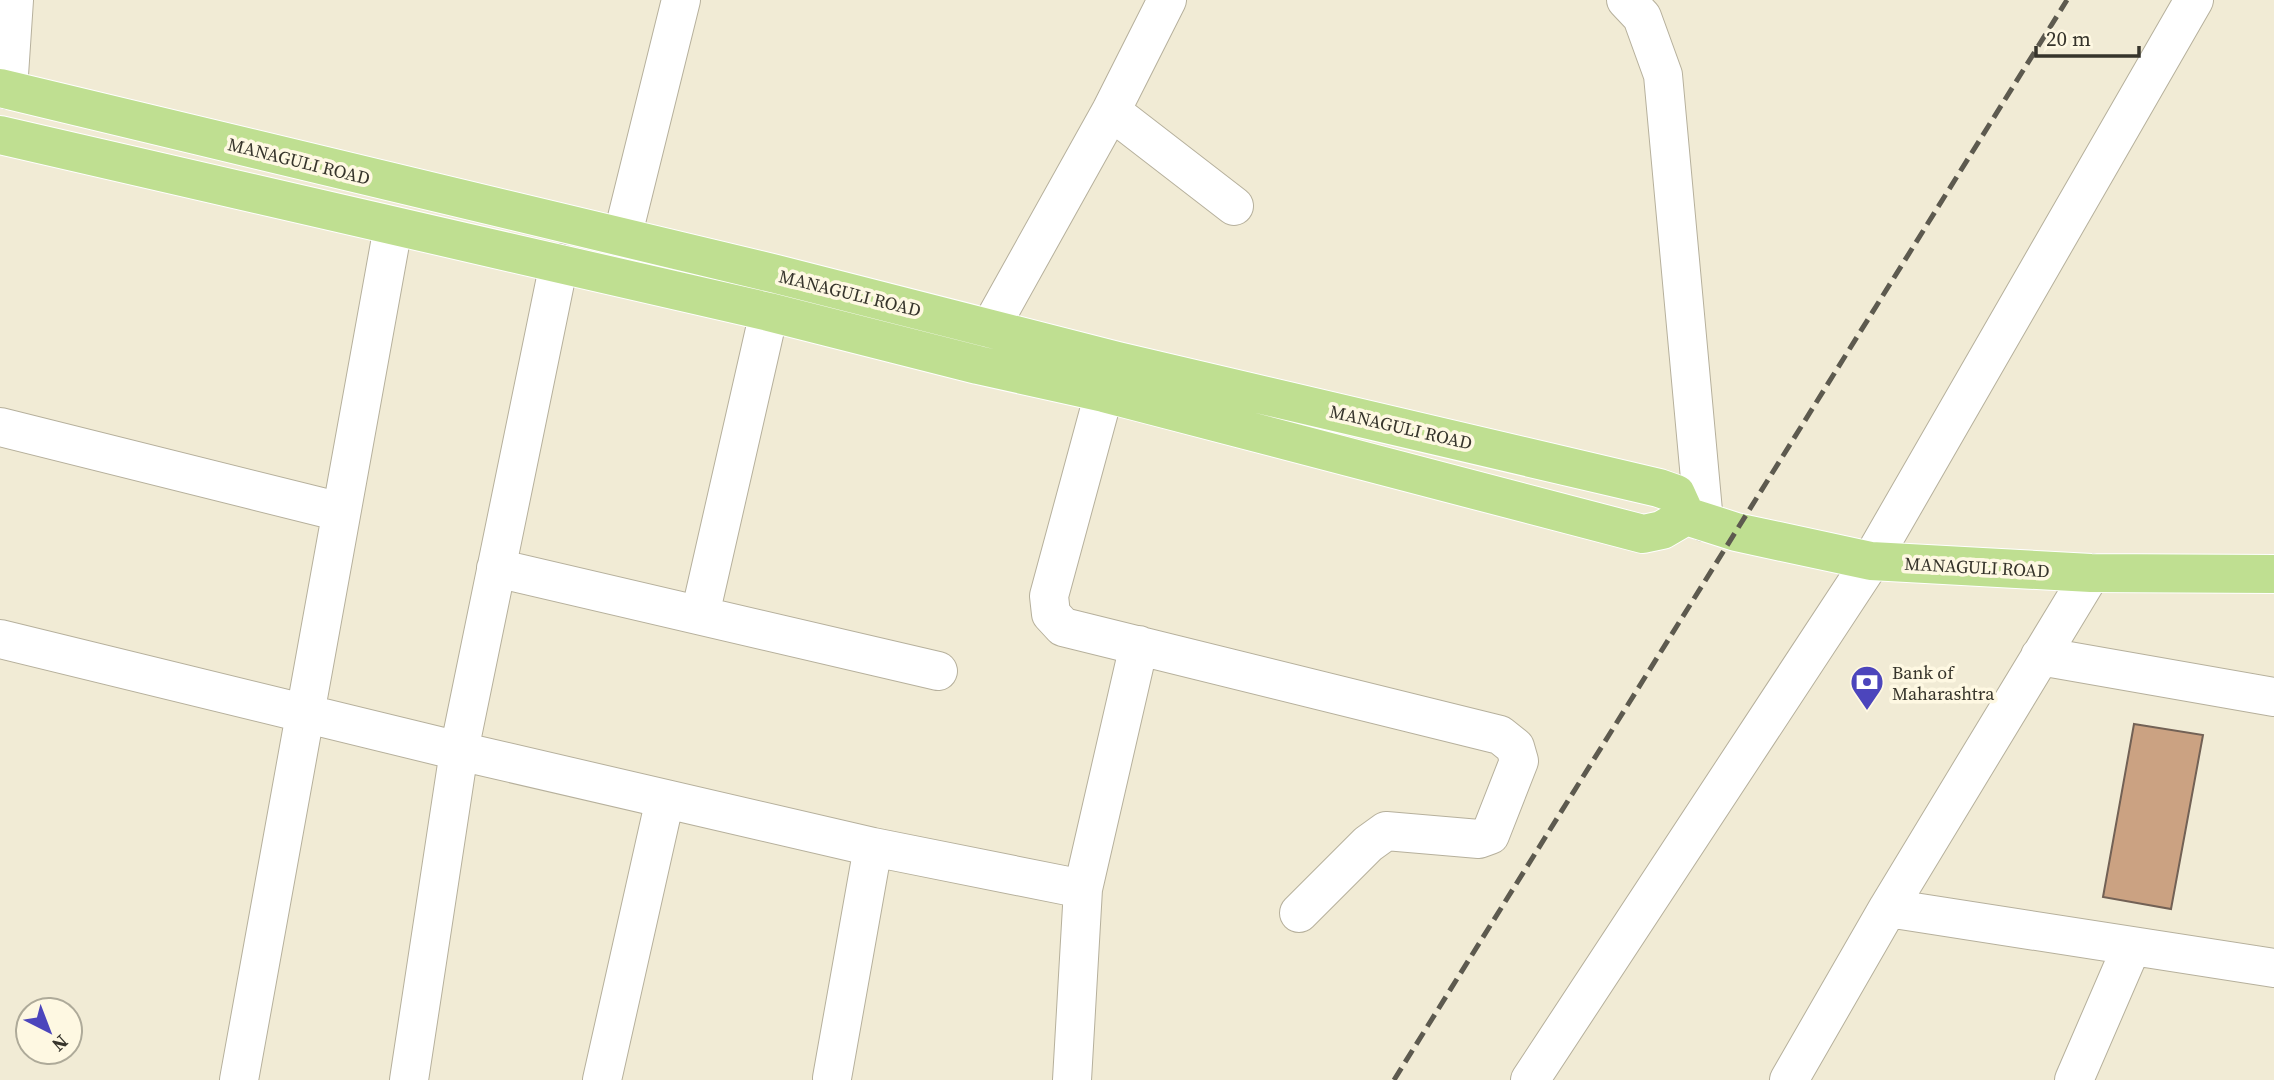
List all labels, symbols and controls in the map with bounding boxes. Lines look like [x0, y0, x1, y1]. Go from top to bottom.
scale bar [2036, 14, 2139, 58]
text: 20 m [2046, 24, 2091, 53]
street label: MANAGULI ROAD [225, 131, 373, 191]
street label: MANAGULI ROAD [776, 263, 924, 323]
street label: MANAGULI ROAD [1327, 398, 1475, 456]
street label: MANAGULI ROAD [1904, 551, 2050, 583]
place label: Bank of Maharashtra [1892, 660, 1995, 706]
bank icon: Bank of Maharashtra [1848, 663, 1886, 712]
north arrow [14, 996, 84, 1066]
text: N [46, 1029, 74, 1058]

